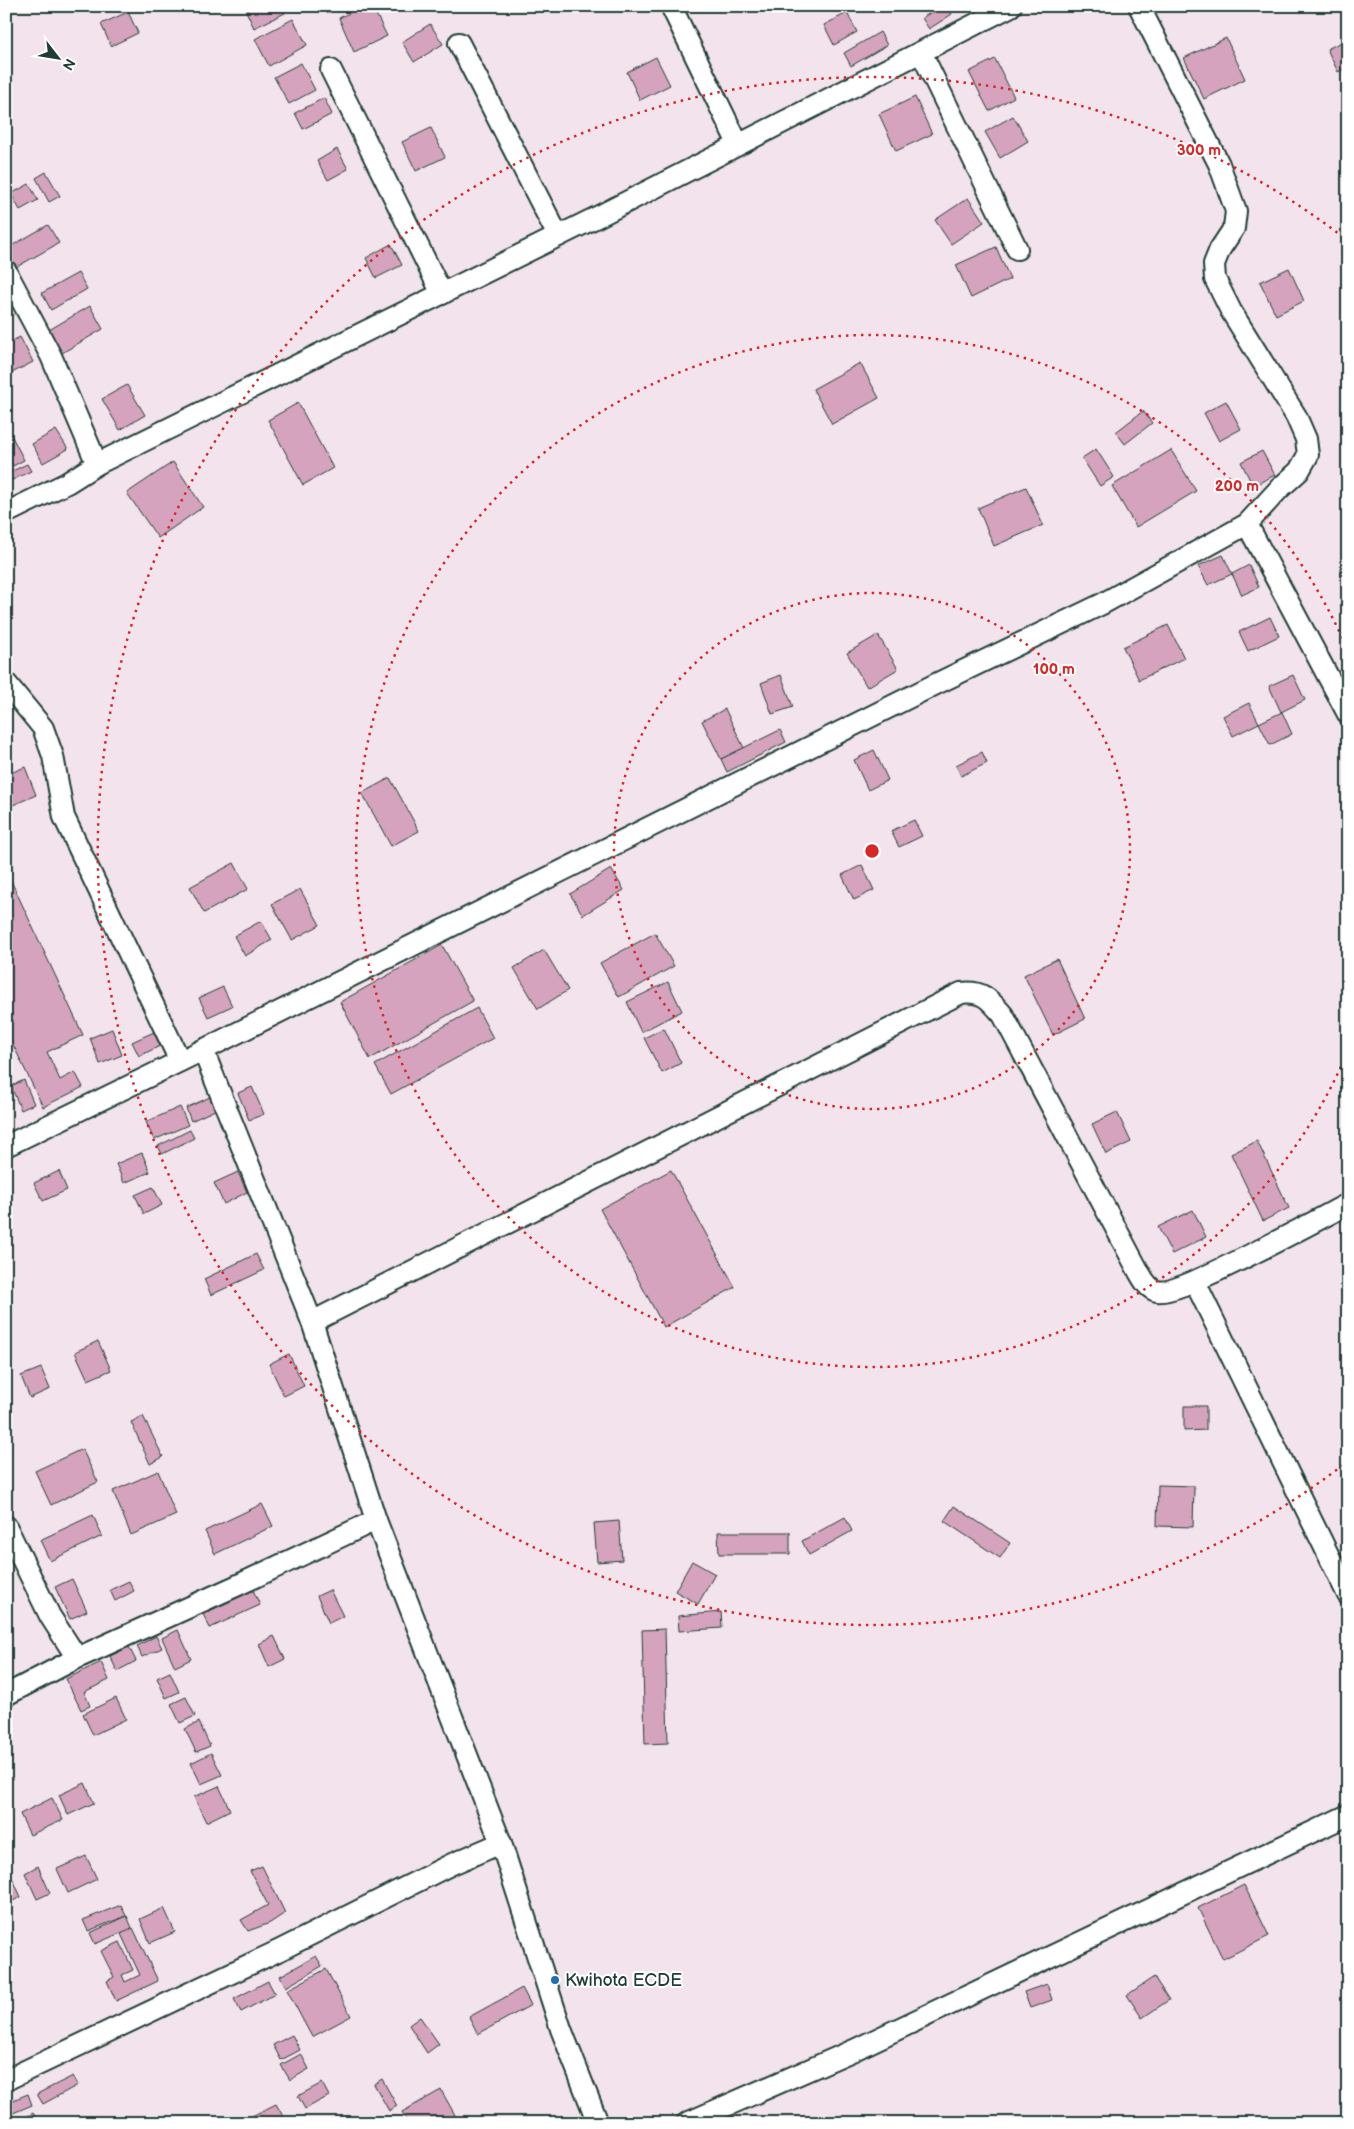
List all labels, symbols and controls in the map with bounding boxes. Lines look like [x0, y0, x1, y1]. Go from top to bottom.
north arrow [32, 32, 82, 82]
text: N [59, 56, 79, 73]
text: 300 m [1177, 141, 1221, 160]
text: 200 m [1215, 477, 1259, 496]
text: 100 m [1033, 660, 1075, 679]
centre of rings [863, 842, 881, 860]
place label: Kwihota ECDE [565, 1970, 682, 1991]
marker: Kwihota ECDE [549, 1974, 561, 1986]

